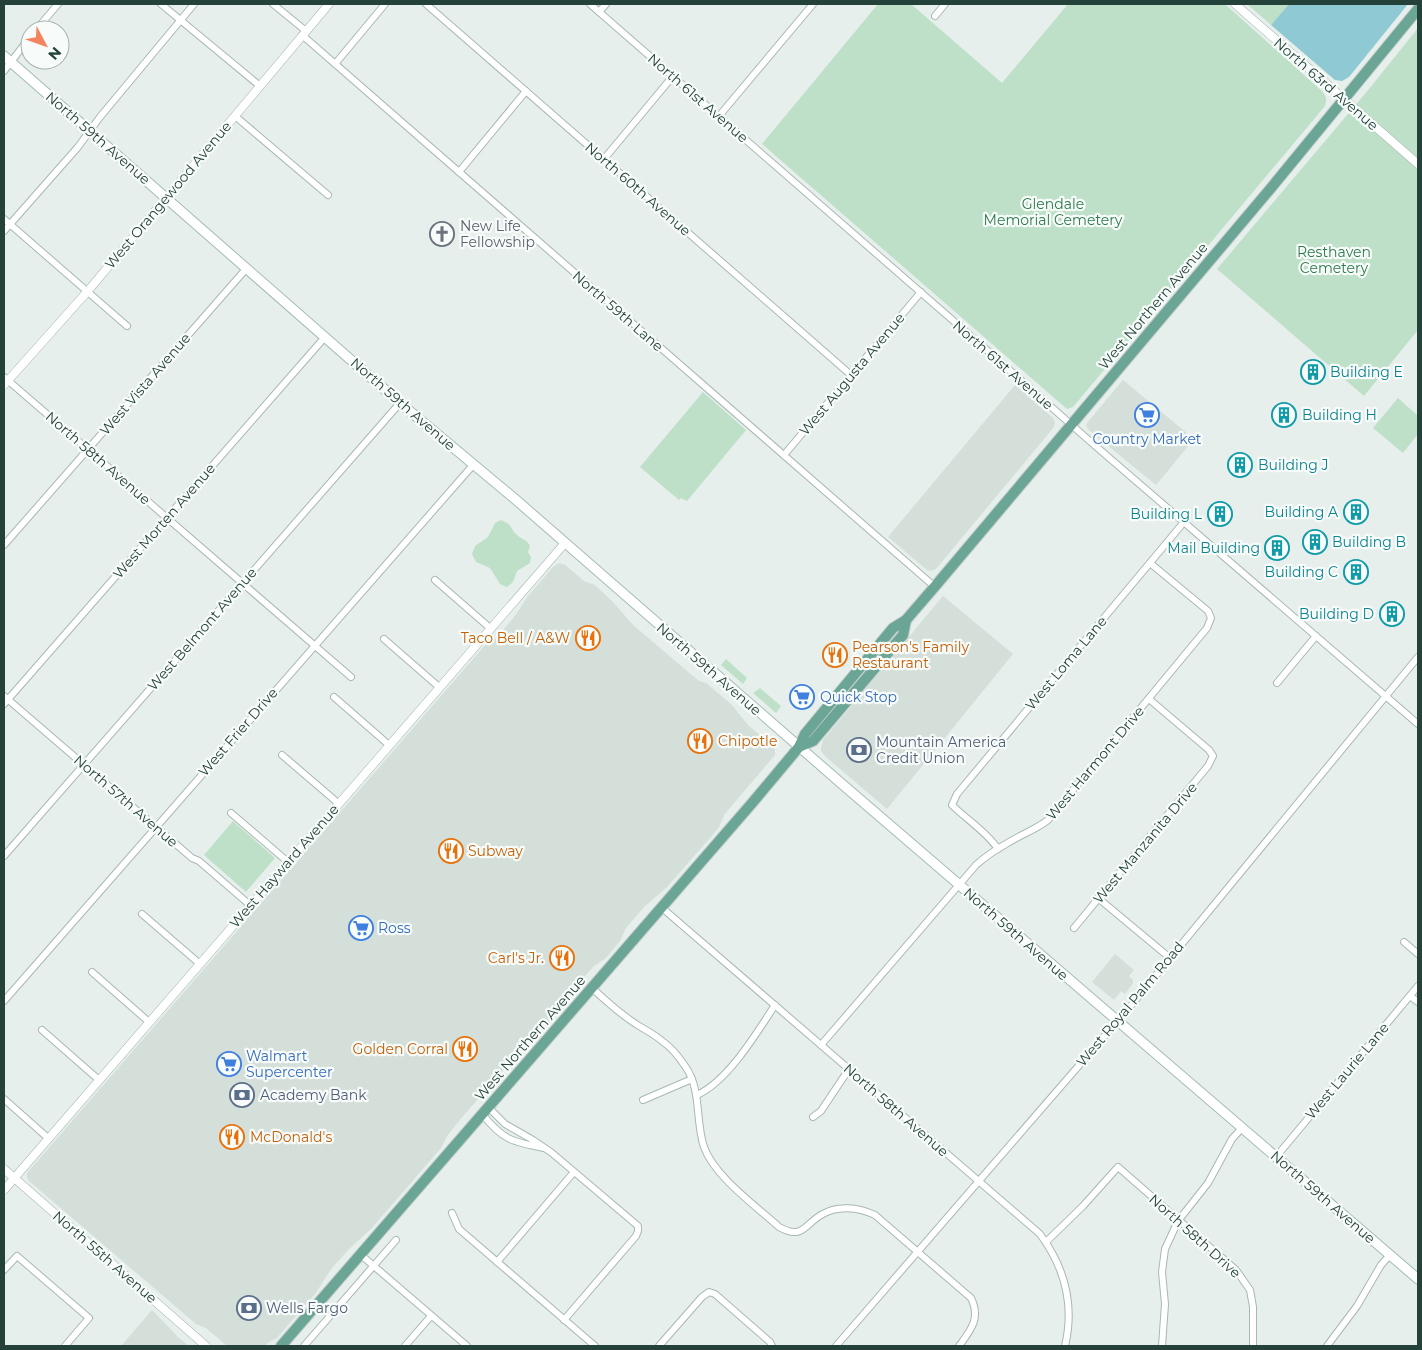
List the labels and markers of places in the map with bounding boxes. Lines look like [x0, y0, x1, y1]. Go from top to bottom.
place label: New Life Fellowship [460, 217, 535, 251]
church icon: New Life Fellowship [429, 221, 455, 247]
building icon: Building E [1300, 359, 1326, 385]
place label: Building E [1330, 363, 1403, 381]
supermarket icon: Country Market [1134, 402, 1160, 428]
building icon: Building H [1271, 402, 1297, 428]
place label: Building H [1302, 406, 1377, 424]
place label: Country Market [1092, 430, 1202, 448]
building icon: Building J [1227, 452, 1253, 478]
place label: Building J [1258, 456, 1329, 474]
building icon: Building A [1343, 499, 1369, 525]
building icon: Building L [1207, 501, 1233, 527]
place label: Building A [1264, 503, 1339, 521]
place label: Building L [1130, 505, 1203, 523]
building icon: Building B [1302, 529, 1328, 555]
place label: Building B [1332, 533, 1406, 551]
building icon: Mail Building [1264, 535, 1290, 561]
place label: Mail Building [1167, 539, 1260, 557]
building icon: Building C [1343, 559, 1369, 585]
place label: Building C [1265, 563, 1338, 581]
building icon: Building D [1379, 601, 1405, 627]
place label: Building D [1299, 605, 1374, 623]
restaurant icon: Taco Bell / A&W [575, 625, 601, 651]
place label: Taco Bell / A&W [461, 629, 570, 647]
place label: Pearson's Family Restaurant [852, 638, 970, 672]
restaurant icon: Pearson's Family Restaurant [822, 642, 848, 668]
supermarket icon: Quick Stop [789, 684, 815, 710]
place label: Quick Stop [820, 688, 897, 706]
restaurant icon: Chipotle [687, 728, 713, 754]
place label: Chipotle [718, 732, 777, 750]
place label: Mountain America Credit Union [876, 733, 1006, 767]
bank icon: Mountain America Credit Union [846, 737, 872, 763]
restaurant icon: Subway [438, 838, 464, 864]
place label: Subway [468, 842, 523, 860]
supermarket icon: Ross [348, 915, 374, 941]
place label: Ross [378, 919, 411, 937]
restaurant icon: Carl's Jr. [549, 945, 575, 971]
place label: Carl's Jr. [488, 949, 544, 967]
restaurant icon: Golden Corral [452, 1036, 478, 1062]
place label: Golden Corral [353, 1040, 448, 1058]
place label: Walmart Supercenter [246, 1047, 333, 1081]
supermarket icon: Walmart Supercenter [216, 1051, 242, 1077]
bank icon: Academy Bank [229, 1082, 255, 1108]
place label: Academy Bank [260, 1086, 367, 1104]
restaurant icon: McDonald's [219, 1124, 245, 1150]
place label: McDonald's [250, 1128, 332, 1146]
bank icon: Wells Fargo [236, 1295, 262, 1321]
place label: Wells Fargo [266, 1299, 348, 1317]

